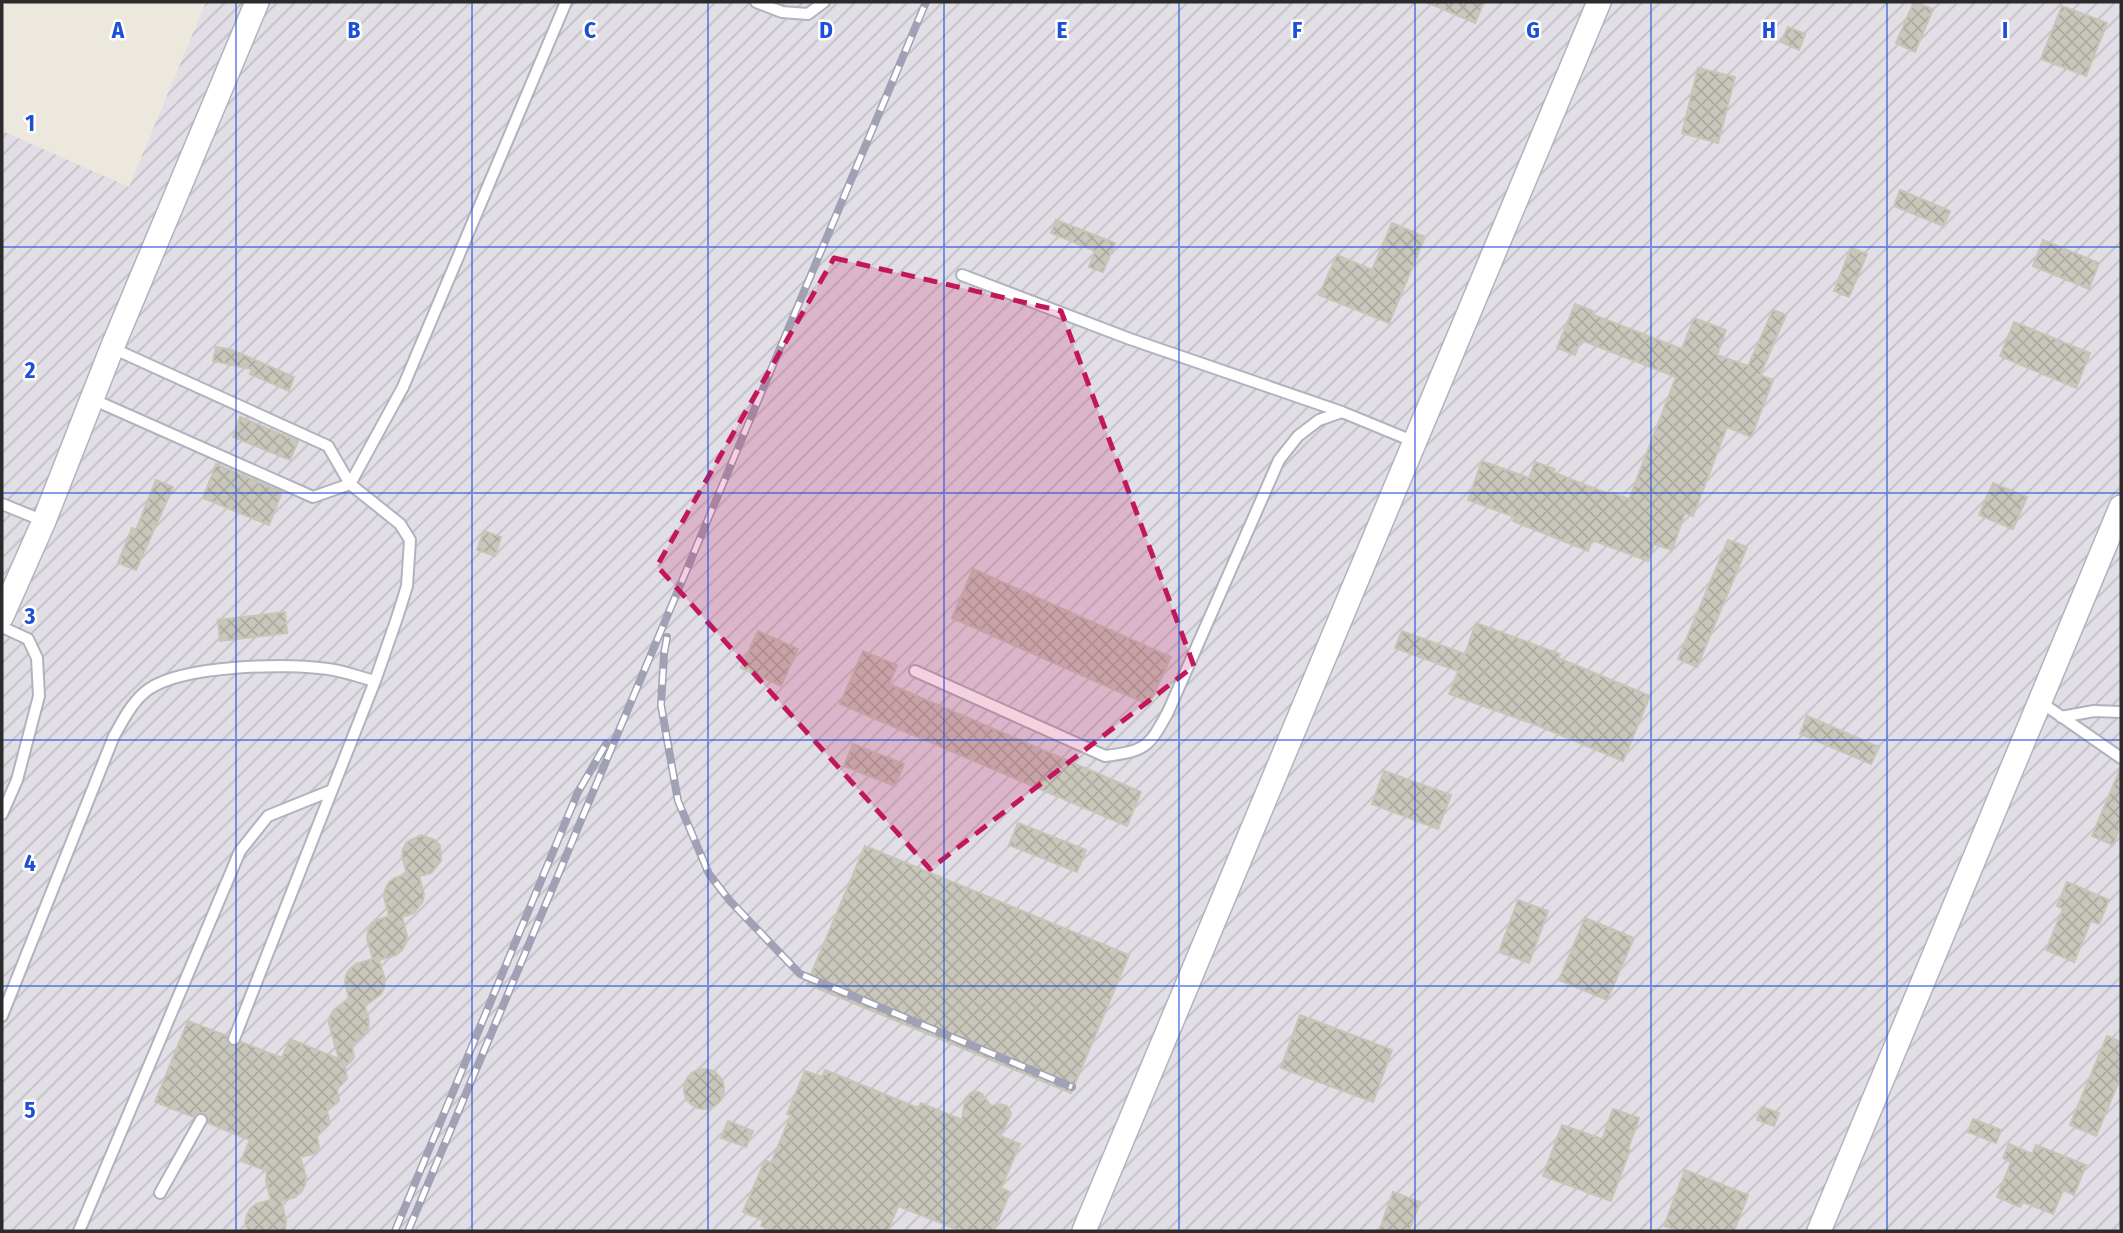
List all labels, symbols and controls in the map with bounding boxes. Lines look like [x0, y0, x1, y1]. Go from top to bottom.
text: A [111, 16, 125, 44]
text: B [348, 16, 361, 44]
text: C [584, 16, 596, 44]
text: D [819, 16, 833, 44]
text: E [1057, 16, 1068, 44]
text: F [1292, 16, 1302, 44]
text: G [1526, 16, 1540, 44]
text: H [1762, 16, 1776, 44]
text: I [2002, 16, 2008, 44]
text: 1 [25, 109, 35, 137]
text: 2 [24, 356, 36, 384]
text: 3 [24, 602, 36, 630]
text: 4 [24, 849, 36, 877]
text: 5 [24, 1096, 36, 1124]

